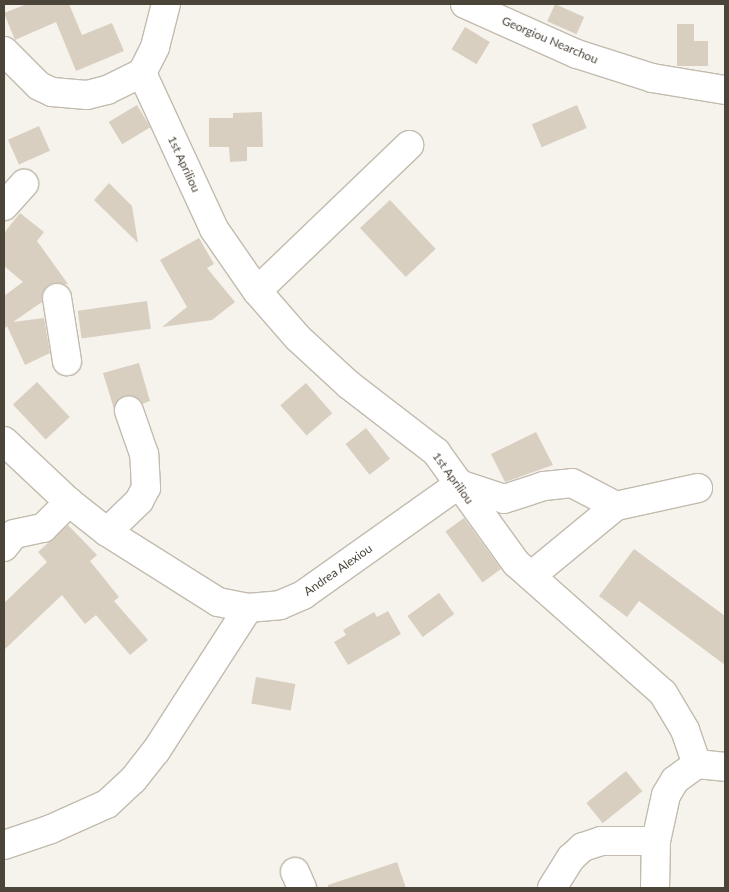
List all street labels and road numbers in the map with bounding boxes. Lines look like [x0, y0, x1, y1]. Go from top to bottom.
street label: Georgiou Nearchou [500, 13, 600, 67]
street label: 1st Apriliou [165, 133, 203, 195]
street label: 1st Apriliou [429, 449, 477, 507]
street label: Andrea Alexiou [301, 541, 375, 599]

